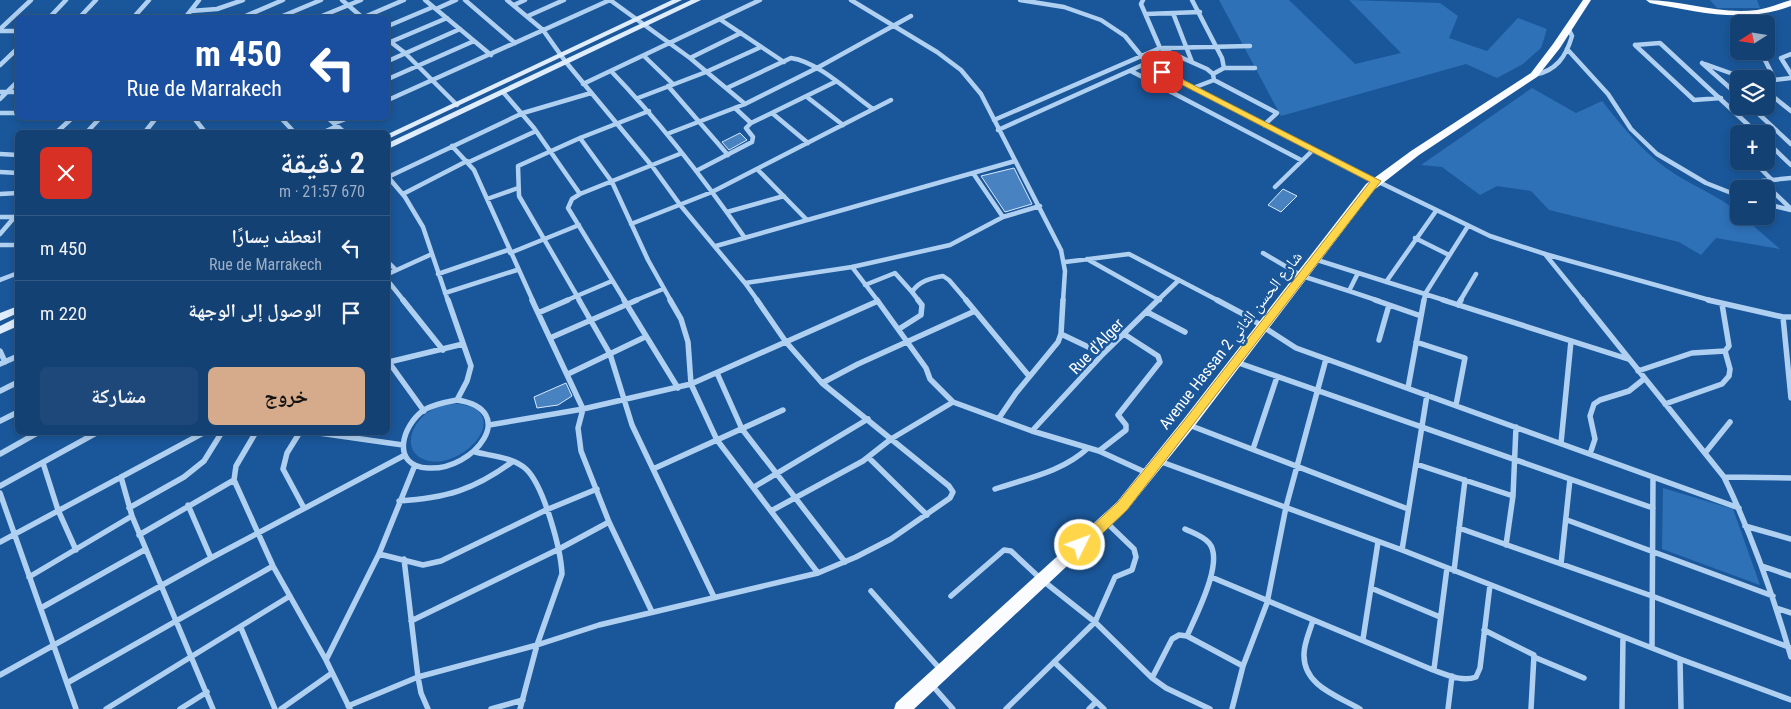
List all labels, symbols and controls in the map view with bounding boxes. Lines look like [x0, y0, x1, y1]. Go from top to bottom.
north arrow [1730, 15, 1775, 60]
map controls [1730, 15, 1775, 225]
text: 450 m [195, 34, 282, 75]
icon: left [300, 35, 365, 100]
pin [1141, 51, 1183, 93]
icon: arrive [1148, 58, 1176, 86]
button: layers [1730, 70, 1775, 115]
text: Rue de Marrakech [127, 76, 282, 101]
button: + [1730, 125, 1775, 170]
text: 2 دقيقة [280, 145, 365, 180]
button: close [40, 147, 92, 199]
button: − [1730, 180, 1775, 225]
text: 670 m · 21:57 [279, 182, 365, 201]
text: انعطف يسارًا [231, 225, 322, 248]
icon: left [337, 234, 365, 262]
text: 450 m [40, 237, 87, 260]
street label: Avenue Hassan 2 شارع الحسن الثاني [1155, 248, 1308, 435]
text: Rue de Marrakech [209, 255, 322, 274]
text: الوصول إلى الوجهة [188, 299, 322, 322]
icon: arrive [337, 299, 365, 327]
text: 220 m [40, 302, 87, 325]
street label: Rue d'Alger [1065, 314, 1128, 378]
button: مشاركة [40, 367, 198, 425]
button: خروج [208, 367, 365, 425]
position arrow [1053, 518, 1105, 570]

